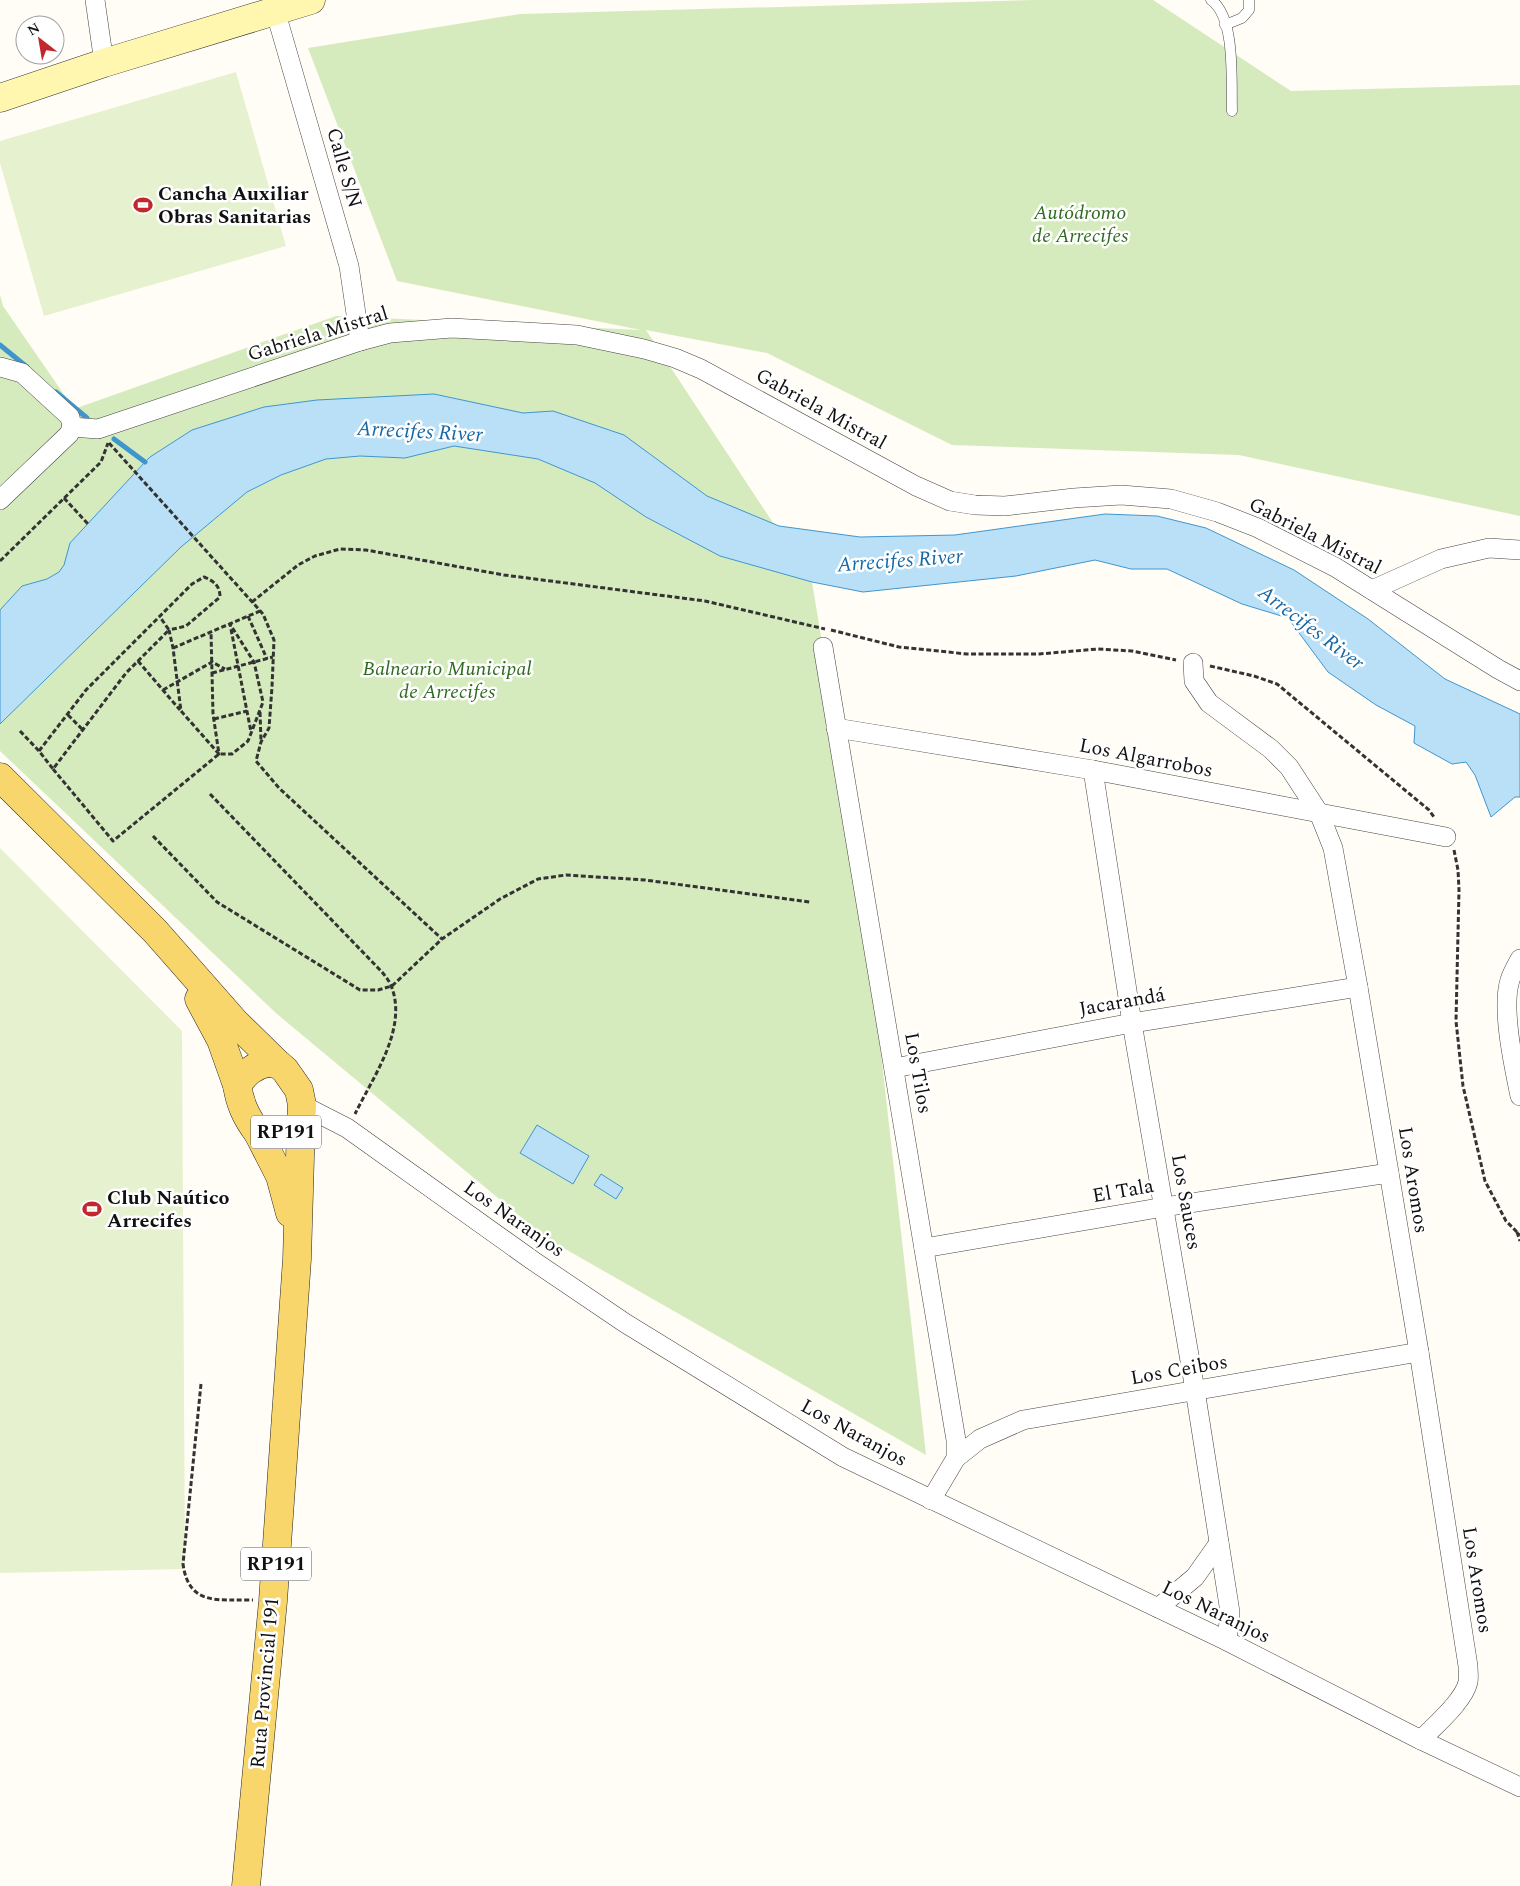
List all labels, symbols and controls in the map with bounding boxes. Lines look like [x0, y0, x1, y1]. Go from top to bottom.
north arrow [15, 15, 65, 65]
text: N [23, 17, 44, 41]
street label: Calle S/N [318, 124, 370, 212]
place label: Cancha Auxiliar Obras Sanitarias [158, 179, 311, 232]
sports icon: Cancha Auxiliar Obras Sanitarias [132, 194, 154, 216]
park label: Autódromo de Arrecifes [1032, 198, 1128, 251]
street label: Gabriela Mistral [244, 298, 392, 370]
street label: Gabriela Mistral [750, 361, 892, 457]
water label: Arrecifes River [355, 413, 484, 451]
street label: Gabriela Mistral [1243, 490, 1387, 582]
water label: Arrecifes River [835, 541, 965, 581]
water label: Arrecifes River [1250, 577, 1371, 679]
park label: Balneario Municipal de Arrecifes [362, 654, 532, 707]
street label: Los Algarrobos [1077, 730, 1215, 786]
street label: Jacarandá [1077, 980, 1168, 1024]
street label: Los Tilos [896, 1030, 940, 1116]
road number: RP191 [251, 1116, 321, 1148]
street label: Los Aromos [1390, 1125, 1436, 1235]
street label: Los Sauces [1163, 1152, 1209, 1252]
street label: El Tala [1090, 1171, 1156, 1211]
street label: Los Naranjos [457, 1173, 571, 1265]
place label: Club Naútico Arrecifes [107, 1183, 229, 1236]
sports icon: Club Naútico Arrecifes [81, 1198, 103, 1220]
street label: Los Ceibos [1128, 1347, 1230, 1393]
street label: Los Naranjos [795, 1391, 913, 1475]
street label: Los Aromos [1454, 1525, 1500, 1635]
road number: RP191 [241, 1548, 311, 1580]
street label: Los Naranjos [1156, 1573, 1276, 1651]
street label: Ruta Provincial 191 [243, 1596, 287, 1770]

